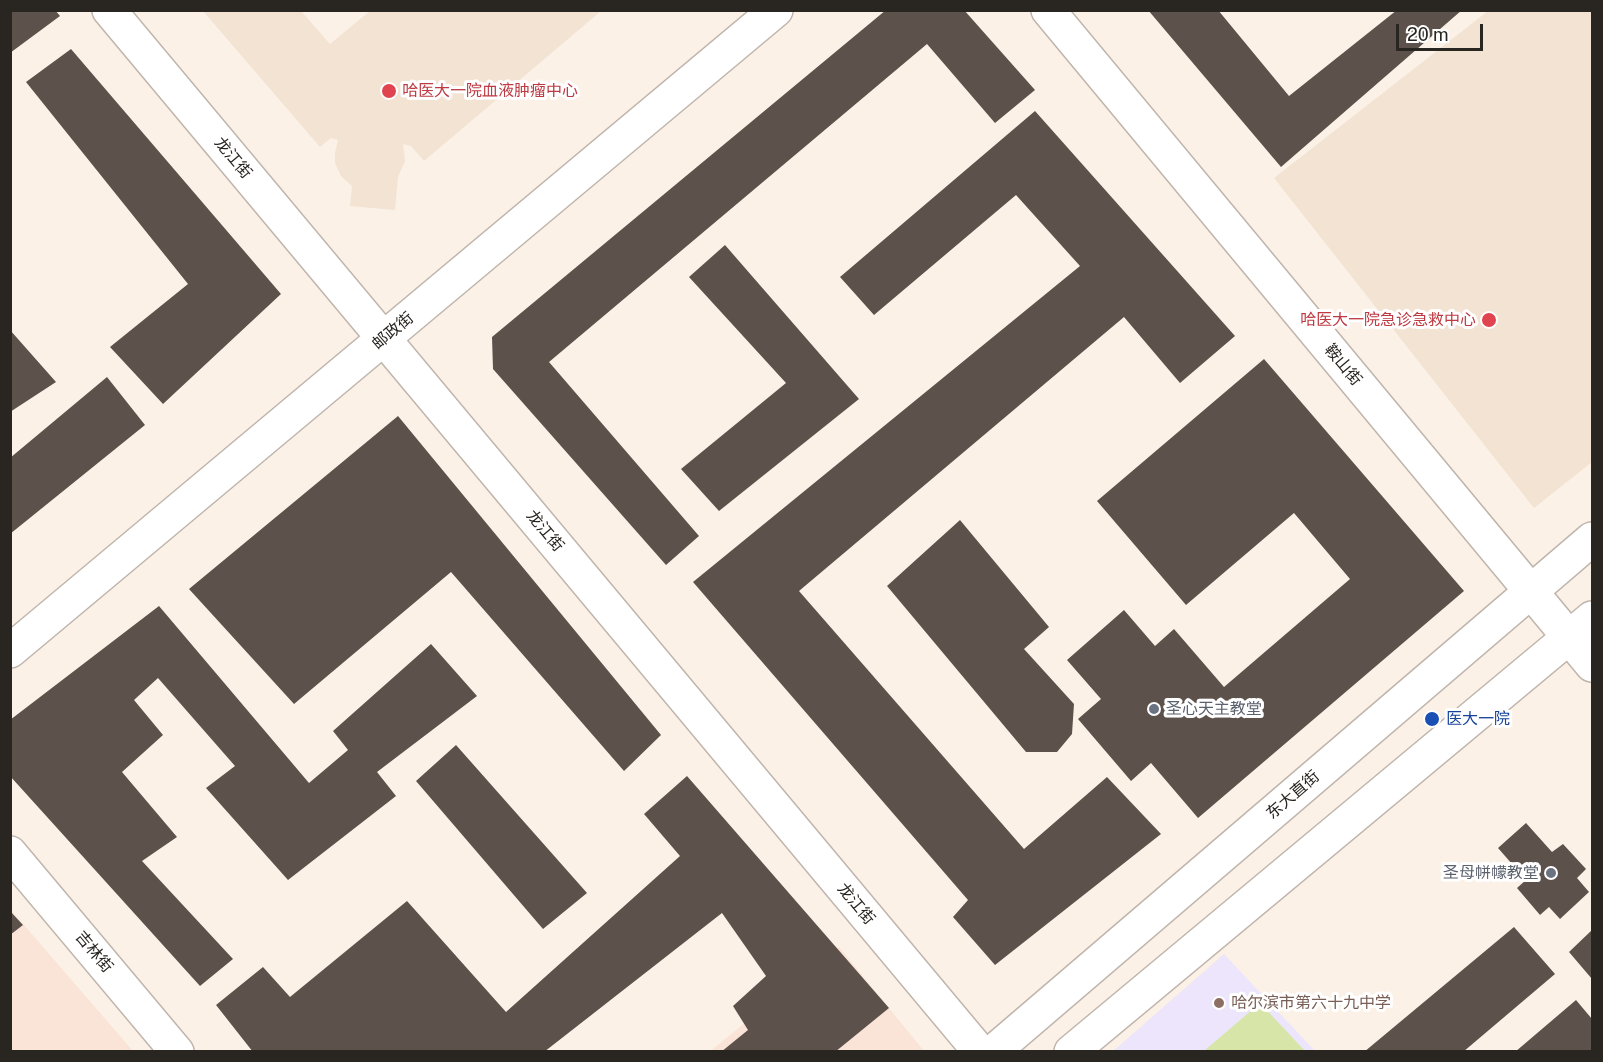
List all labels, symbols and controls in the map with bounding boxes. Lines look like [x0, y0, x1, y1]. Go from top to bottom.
scale bar [1399, 12, 1486, 50]
text: 20 m [1407, 24, 1449, 45]
place label: 哈医大一院血液肿瘤中心 [402, 81, 578, 101]
marker: 哈医大一院血液肿瘤中心 [380, 82, 398, 100]
street label: 龙江街 [210, 133, 256, 183]
street label: 邮政街 [368, 308, 418, 354]
place label: 哈医大一院急诊急救中心 [1300, 310, 1476, 330]
marker: 哈医大一院急诊急救中心 [1480, 311, 1498, 329]
street label: 鞍山街 [1320, 340, 1366, 390]
street label: 龙江街 [522, 506, 568, 556]
place label: 圣心天主教堂 [1166, 699, 1262, 719]
marker: 圣心天主教堂 [1147, 702, 1161, 716]
place label: 医大一院 [1446, 709, 1510, 729]
marker: 医大一院 [1423, 710, 1441, 728]
street label: 东大直街 [1263, 767, 1323, 823]
place label: 圣母帡幪教堂 [1443, 863, 1539, 883]
marker: 圣母帡幪教堂 [1544, 866, 1558, 880]
street label: 龙江街 [833, 879, 879, 929]
street label: 吉林街 [71, 927, 117, 977]
place label: 哈尔滨市第六十九中学 [1231, 993, 1391, 1013]
marker: 哈尔滨市第六十九中学 [1212, 996, 1226, 1010]

